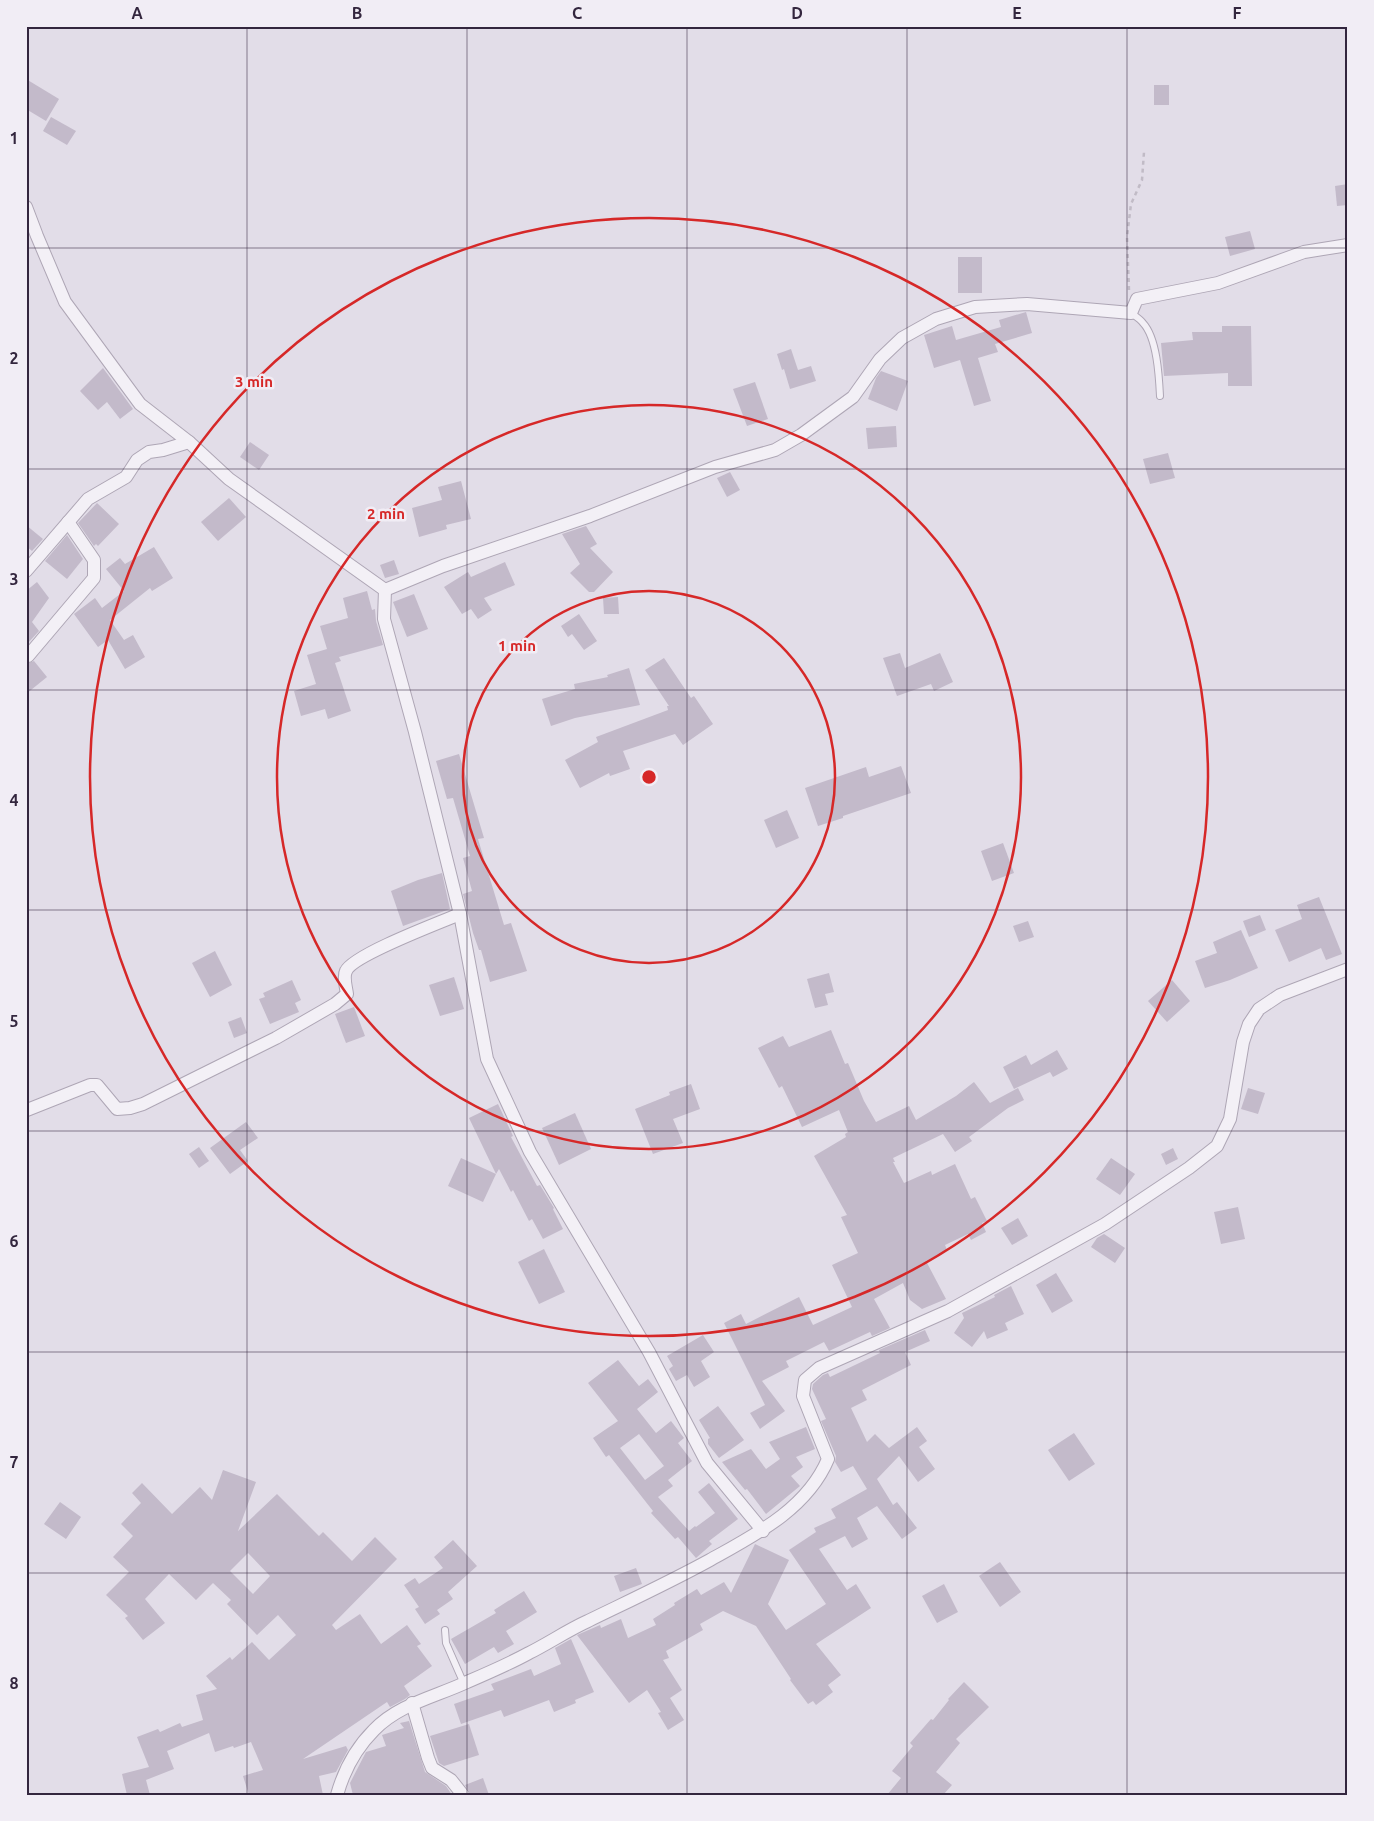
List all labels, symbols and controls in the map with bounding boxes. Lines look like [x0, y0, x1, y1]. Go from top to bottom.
text: A [131, 4, 143, 22]
text: B [352, 4, 362, 22]
text: C [572, 4, 582, 22]
text: D [791, 4, 803, 22]
text: E [1012, 4, 1022, 22]
text: F [1233, 4, 1242, 22]
text: 1 [9, 129, 19, 147]
text: 2 [9, 349, 19, 367]
text: 3 min [235, 373, 273, 390]
text: 2 min [367, 505, 405, 522]
text: 3 [9, 570, 19, 588]
text: 1 min [498, 637, 536, 654]
centre of rings [640, 768, 658, 786]
text: 4 [9, 791, 19, 809]
text: 5 [9, 1012, 19, 1030]
text: 6 [9, 1232, 19, 1250]
text: 7 [9, 1453, 19, 1471]
text: 8 [9, 1674, 19, 1692]

